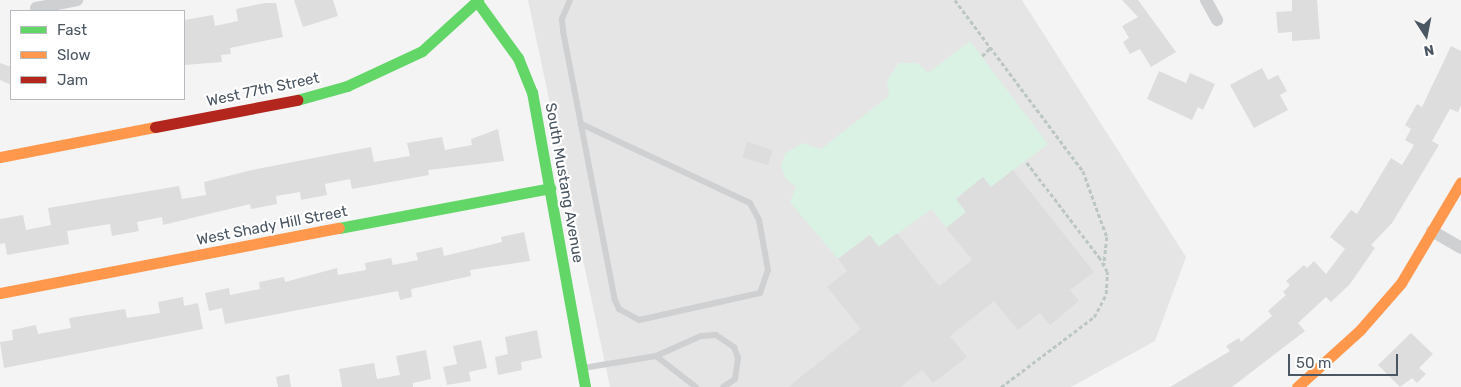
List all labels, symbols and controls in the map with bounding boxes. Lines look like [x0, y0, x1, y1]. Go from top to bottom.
legend [10, 10, 185, 100]
north arrow [1401, 10, 1451, 60]
text: Fast [57, 21, 87, 39]
text: N [1422, 41, 1436, 60]
text: Slow [57, 46, 90, 64]
street label: West 77th Street [205, 69, 321, 111]
text: Jam [57, 71, 88, 89]
street label: South Mustang Avenue [541, 101, 587, 265]
street label: West Shady Hill Street [195, 203, 349, 249]
scale bar [1291, 344, 1401, 376]
text: 50 m [1296, 354, 1331, 372]

